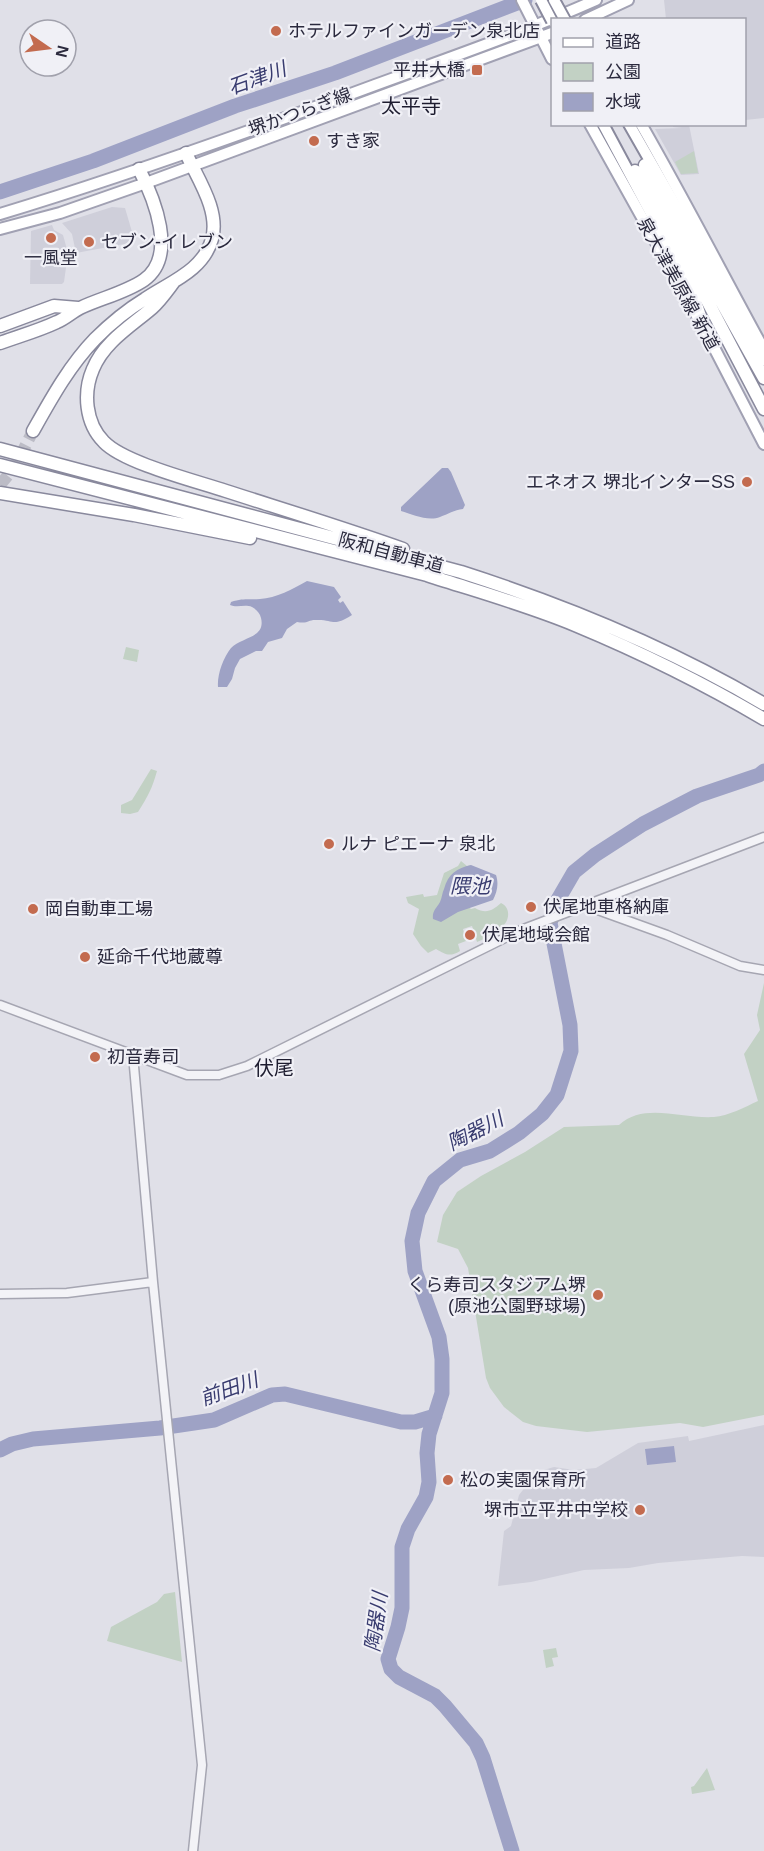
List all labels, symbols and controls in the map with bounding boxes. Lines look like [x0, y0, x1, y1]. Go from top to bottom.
north arrow [18, 18, 78, 78]
legend [551, 18, 746, 126]
place label: ホテルファインガーデン泉北店 [288, 21, 540, 41]
marker: ホテルファインガーデン泉北店 [269, 24, 283, 38]
text: 道路 [605, 32, 641, 52]
text: N [52, 44, 72, 59]
water label: 石津川 [225, 57, 291, 99]
place label: 平井大橋 [393, 60, 465, 80]
text: 公園 [605, 62, 641, 82]
marker: 平井大橋 [470, 63, 484, 77]
street label: 堺かつらぎ線 [246, 84, 354, 140]
text: 水域 [605, 92, 641, 112]
district label: 太平寺 [381, 95, 441, 117]
place label: すき家 [326, 131, 380, 151]
marker: すき家 [307, 134, 321, 148]
street label: 泉大津美原線 新道 [633, 214, 723, 354]
marker: 一風堂 [44, 231, 58, 245]
place label: セブン-イレブン [101, 232, 233, 252]
marker: セブン-イレブン [82, 235, 96, 249]
place label: 一風堂 [24, 248, 78, 268]
place label: エネオス 堺北インターSS [526, 472, 735, 492]
marker: エネオス 堺北インターSS [740, 475, 754, 489]
street label: 阪和自動車道 [336, 529, 446, 577]
place label: ルナ ピエーナ 泉北 [341, 834, 495, 854]
marker: ルナ ピエーナ 泉北 [322, 837, 336, 851]
water label: 隈池 [450, 875, 492, 897]
place label: 伏尾地車格納庫 [543, 897, 669, 917]
place label: 岡自動車工場 [45, 899, 153, 919]
marker: 伏尾地車格納庫 [524, 900, 538, 914]
marker: 岡自動車工場 [26, 902, 40, 916]
place label: 伏尾地域会館 [482, 925, 590, 945]
marker: 伏尾地域会館 [463, 928, 477, 942]
place label: 延命千代地蔵尊 [97, 947, 223, 967]
marker: 延命千代地蔵尊 [78, 950, 92, 964]
place label: 初音寿司 [107, 1047, 179, 1067]
marker: 初音寿司 [88, 1050, 102, 1064]
district label: 伏尾 [254, 1057, 294, 1079]
water label: 陶器川 [443, 1107, 509, 1154]
place label: くら寿司スタジアム堺 (原池公園野球場) [407, 1275, 586, 1316]
marker: くら寿司スタジアム堺 (原池公園野球場) [591, 1288, 605, 1302]
water label: 前田川 [197, 1368, 263, 1410]
place label: 松の実園保育所 [460, 1470, 586, 1490]
marker: 松の実園保育所 [441, 1473, 455, 1487]
place label: 堺市立平井中学校 [484, 1500, 628, 1520]
marker: 堺市立平井中学校 [633, 1503, 647, 1517]
water label: 陶器川 [361, 1589, 391, 1653]

